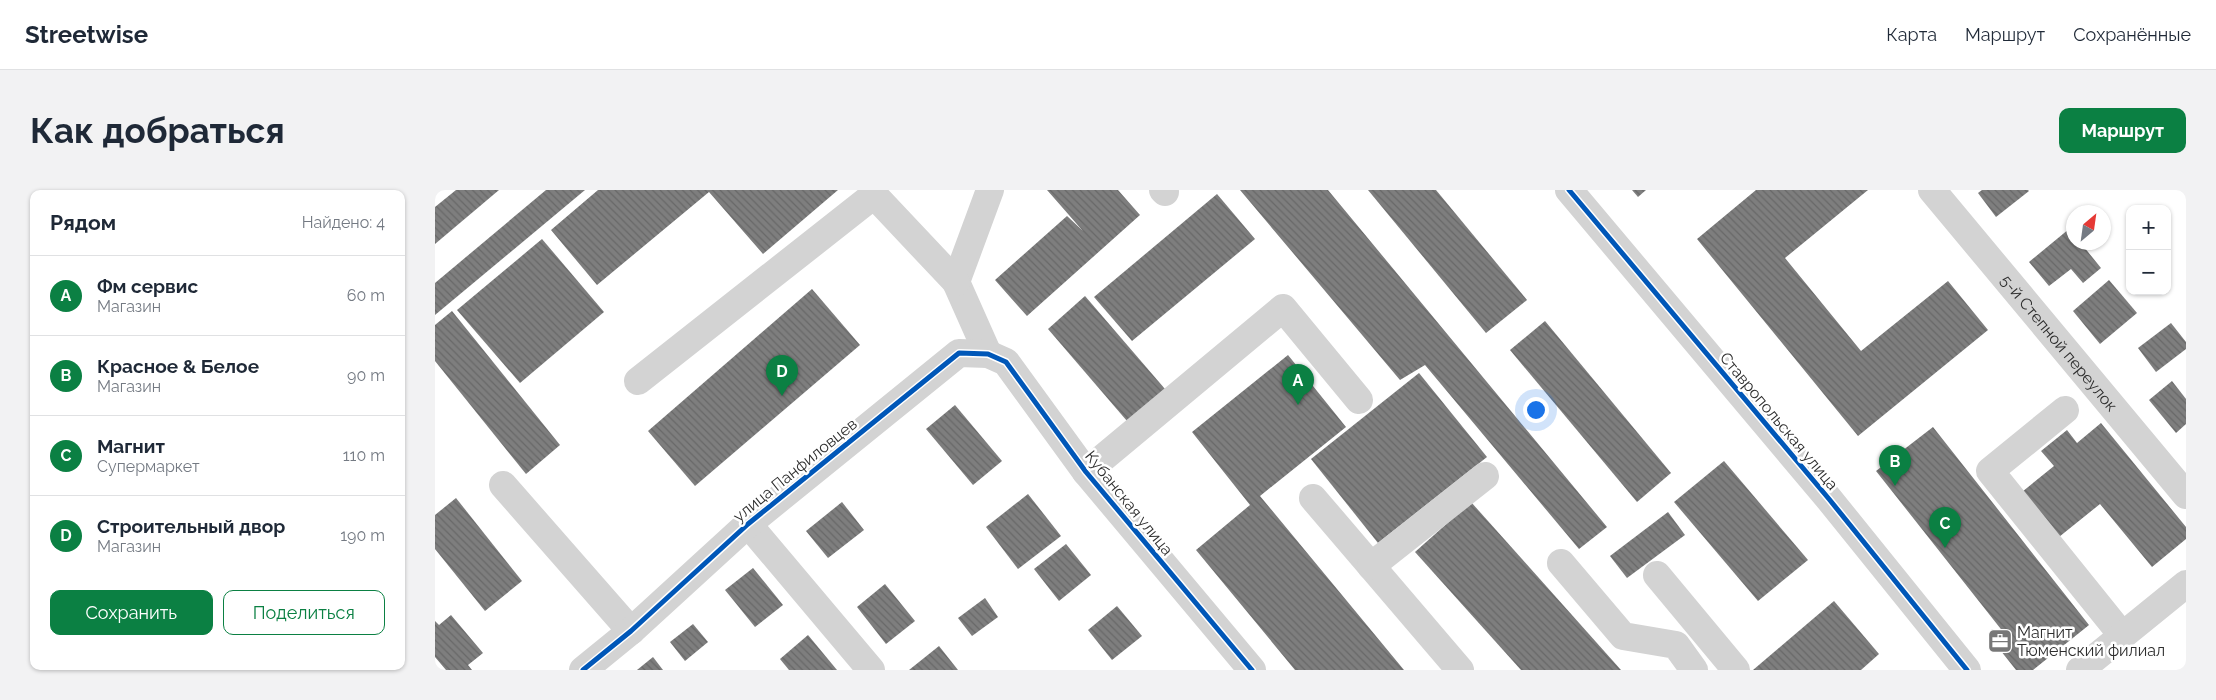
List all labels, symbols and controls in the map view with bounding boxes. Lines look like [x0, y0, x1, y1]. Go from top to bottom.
text: Streetwise [25, 20, 148, 49]
text: Карта [1886, 24, 1937, 45]
text: Маршрут [1965, 24, 2045, 45]
text: Сохранённые [2073, 24, 2191, 45]
button: Маршрут [2059, 108, 2186, 153]
text: Как добраться [30, 110, 285, 151]
north arrow [2066, 205, 2111, 250]
map controls [2126, 205, 2171, 295]
button: + [2126, 205, 2171, 250]
text: Рядом [50, 210, 116, 235]
text: Найдено: 4 [302, 213, 385, 232]
button: − [2126, 250, 2171, 295]
street label: 5-й Степной переулок [1997, 271, 2122, 415]
text: Фм сервис [97, 275, 198, 297]
text: A [61, 286, 71, 305]
text: 60 m [347, 286, 385, 305]
text: Магазин [97, 297, 161, 316]
street label: Ставропольская улица [1716, 348, 1842, 494]
text: Красное & Белое [97, 355, 259, 377]
pin: D [766, 355, 798, 396]
pin: A [1282, 364, 1314, 405]
text: B [61, 366, 71, 385]
text: 90 m [347, 366, 385, 385]
text: Магазин [97, 377, 161, 396]
your location [1523, 397, 1549, 423]
street label: улица Панфиловцев [729, 414, 861, 526]
text: Магнит [97, 435, 165, 457]
pin: B [1879, 445, 1911, 486]
text: C [61, 446, 71, 465]
text: 110 m [343, 446, 385, 465]
street label: Кубанская улица [1081, 447, 1177, 559]
text: Супермаркет [97, 457, 200, 476]
pin: C [1929, 507, 1961, 548]
text: Строительный двор [97, 515, 285, 537]
text: D [60, 526, 72, 545]
text: 190 m [340, 526, 385, 545]
text: Магазин [97, 537, 161, 556]
button: Сохранить [50, 590, 213, 635]
button: Поделиться [223, 590, 385, 635]
place label: Магнит Тюменский филиал [2017, 623, 2165, 660]
office icon: Магнит Тюменский филиал [1987, 628, 2013, 654]

